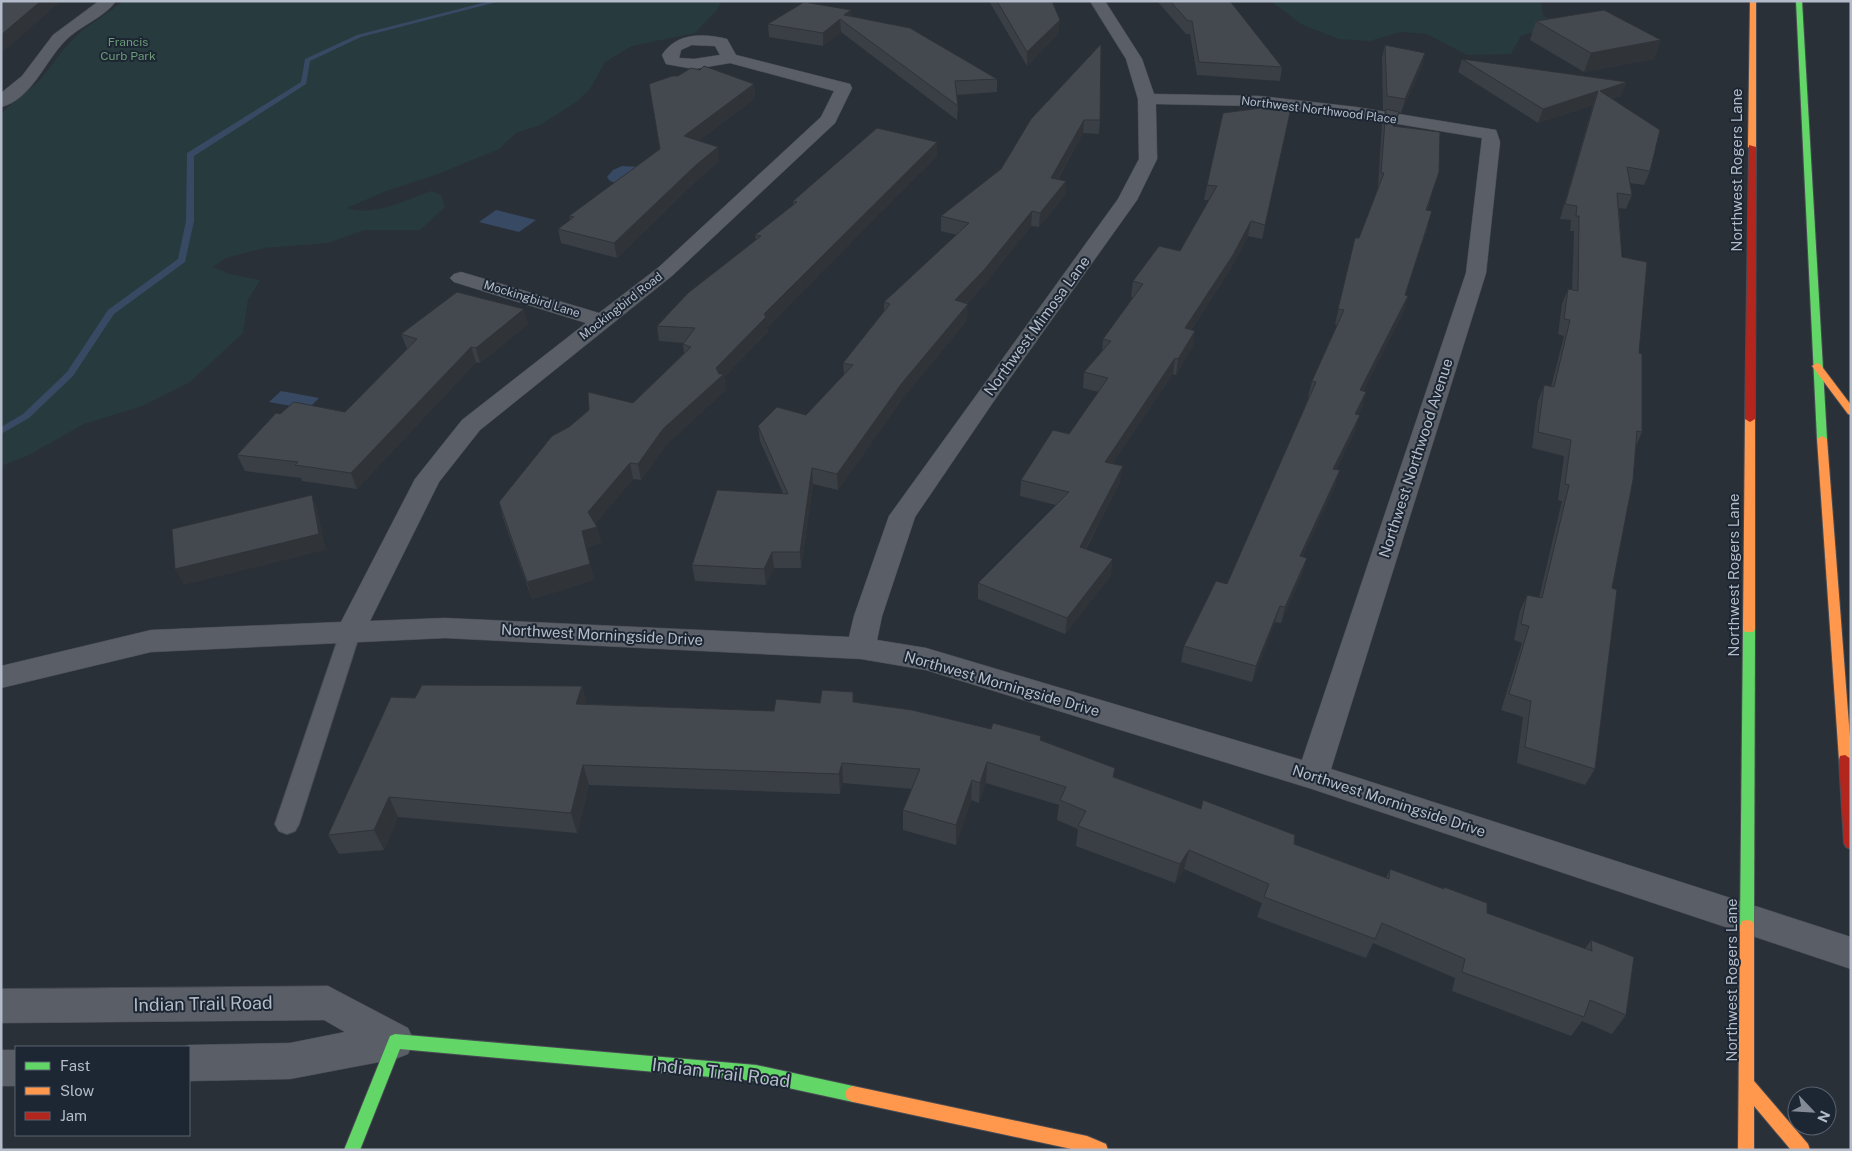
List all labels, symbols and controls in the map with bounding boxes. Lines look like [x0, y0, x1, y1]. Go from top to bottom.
park label: Francis Curb Park [100, 35, 156, 63]
street label: Northwest Rogers Lane [1728, 88, 1745, 252]
street label: Northwest Northwood Place [1240, 93, 1398, 127]
street label: Northwest Mimosa Lane [980, 253, 1093, 399]
street label: Mockingbird Road [577, 269, 665, 343]
street label: Mockingbird Lane [482, 278, 582, 320]
street label: Northwest Northwood Avenue [1375, 356, 1456, 560]
street label: Northwest Rogers Lane [1725, 493, 1742, 657]
street label: Northwest Morningside Drive [501, 621, 704, 648]
street label: Northwest Morningside Drive [903, 647, 1102, 720]
street label: Northwest Morningside Drive [1290, 761, 1488, 840]
street label: Northwest Rogers Lane [1723, 898, 1740, 1062]
street label: Indian Trail Road [133, 992, 273, 1015]
legend [15, 1046, 190, 1136]
street label: Indian Trail Road [651, 1054, 791, 1091]
text: Fast [60, 1057, 90, 1074]
text: Slow [60, 1082, 95, 1099]
north arrow [1787, 1086, 1837, 1136]
text: Jam [60, 1107, 87, 1124]
text: N [1814, 1108, 1833, 1125]

